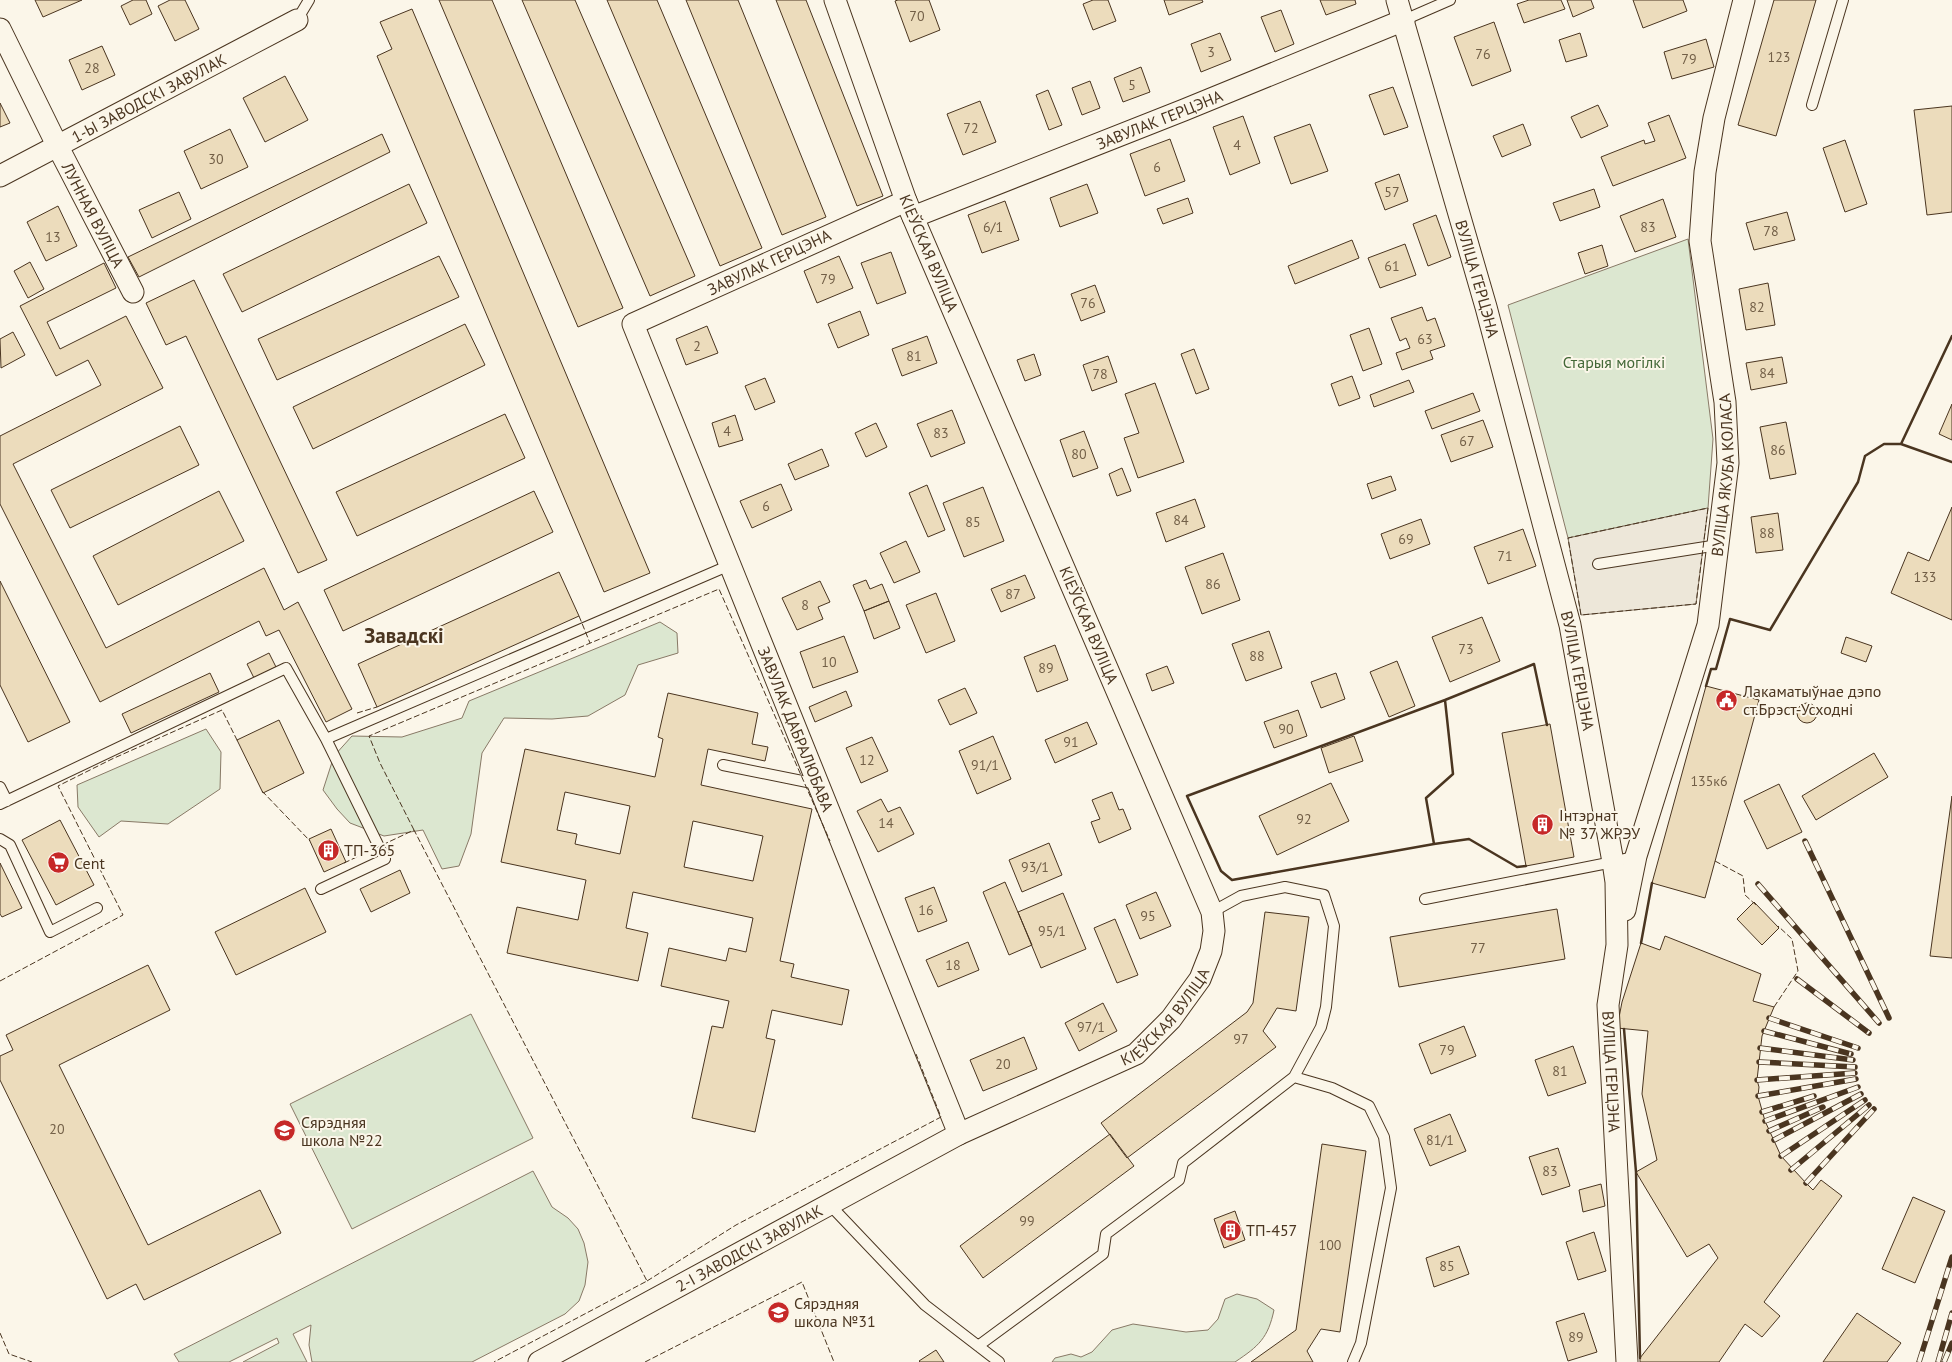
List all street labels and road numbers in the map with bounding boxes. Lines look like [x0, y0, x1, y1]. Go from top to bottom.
street label: 1-Ы ЗАВОДСКІ ЗАВУЛАК [68, 49, 230, 147]
street label: ЗАВУЛАК ГЕРЦЭНА [1093, 85, 1226, 154]
street label: ЛУННАЯ ВУЛІЦА [57, 158, 129, 272]
street label: КІЕЎСКАЯ ВУЛІЦА [895, 191, 963, 315]
street label: ВУЛІЦА ГЕРЦЭНА [1451, 217, 1504, 340]
street label: ЗАВУЛАК ГЕРЦЭНА [704, 224, 835, 299]
street label: ВУЛІЦА ЯКУБА КОЛАСА [1707, 392, 1738, 557]
street label: КІЕЎСКАЯ ВУЛІЦА [1055, 563, 1123, 687]
street label: ВУЛІЦА ГЕРЦЭНА [1557, 609, 1599, 733]
street label: ЗАВУЛАК ДАБРАЛЮБАВА [754, 644, 838, 815]
street label: КІЕЎСКАЯ ВУЛІЦА [1117, 965, 1214, 1070]
street label: ВУЛІЦА ГЕРЦЭНА [1598, 1010, 1625, 1133]
street label: 2-І ЗАВОДСКІ ЗАВУЛАК [672, 1200, 826, 1296]

